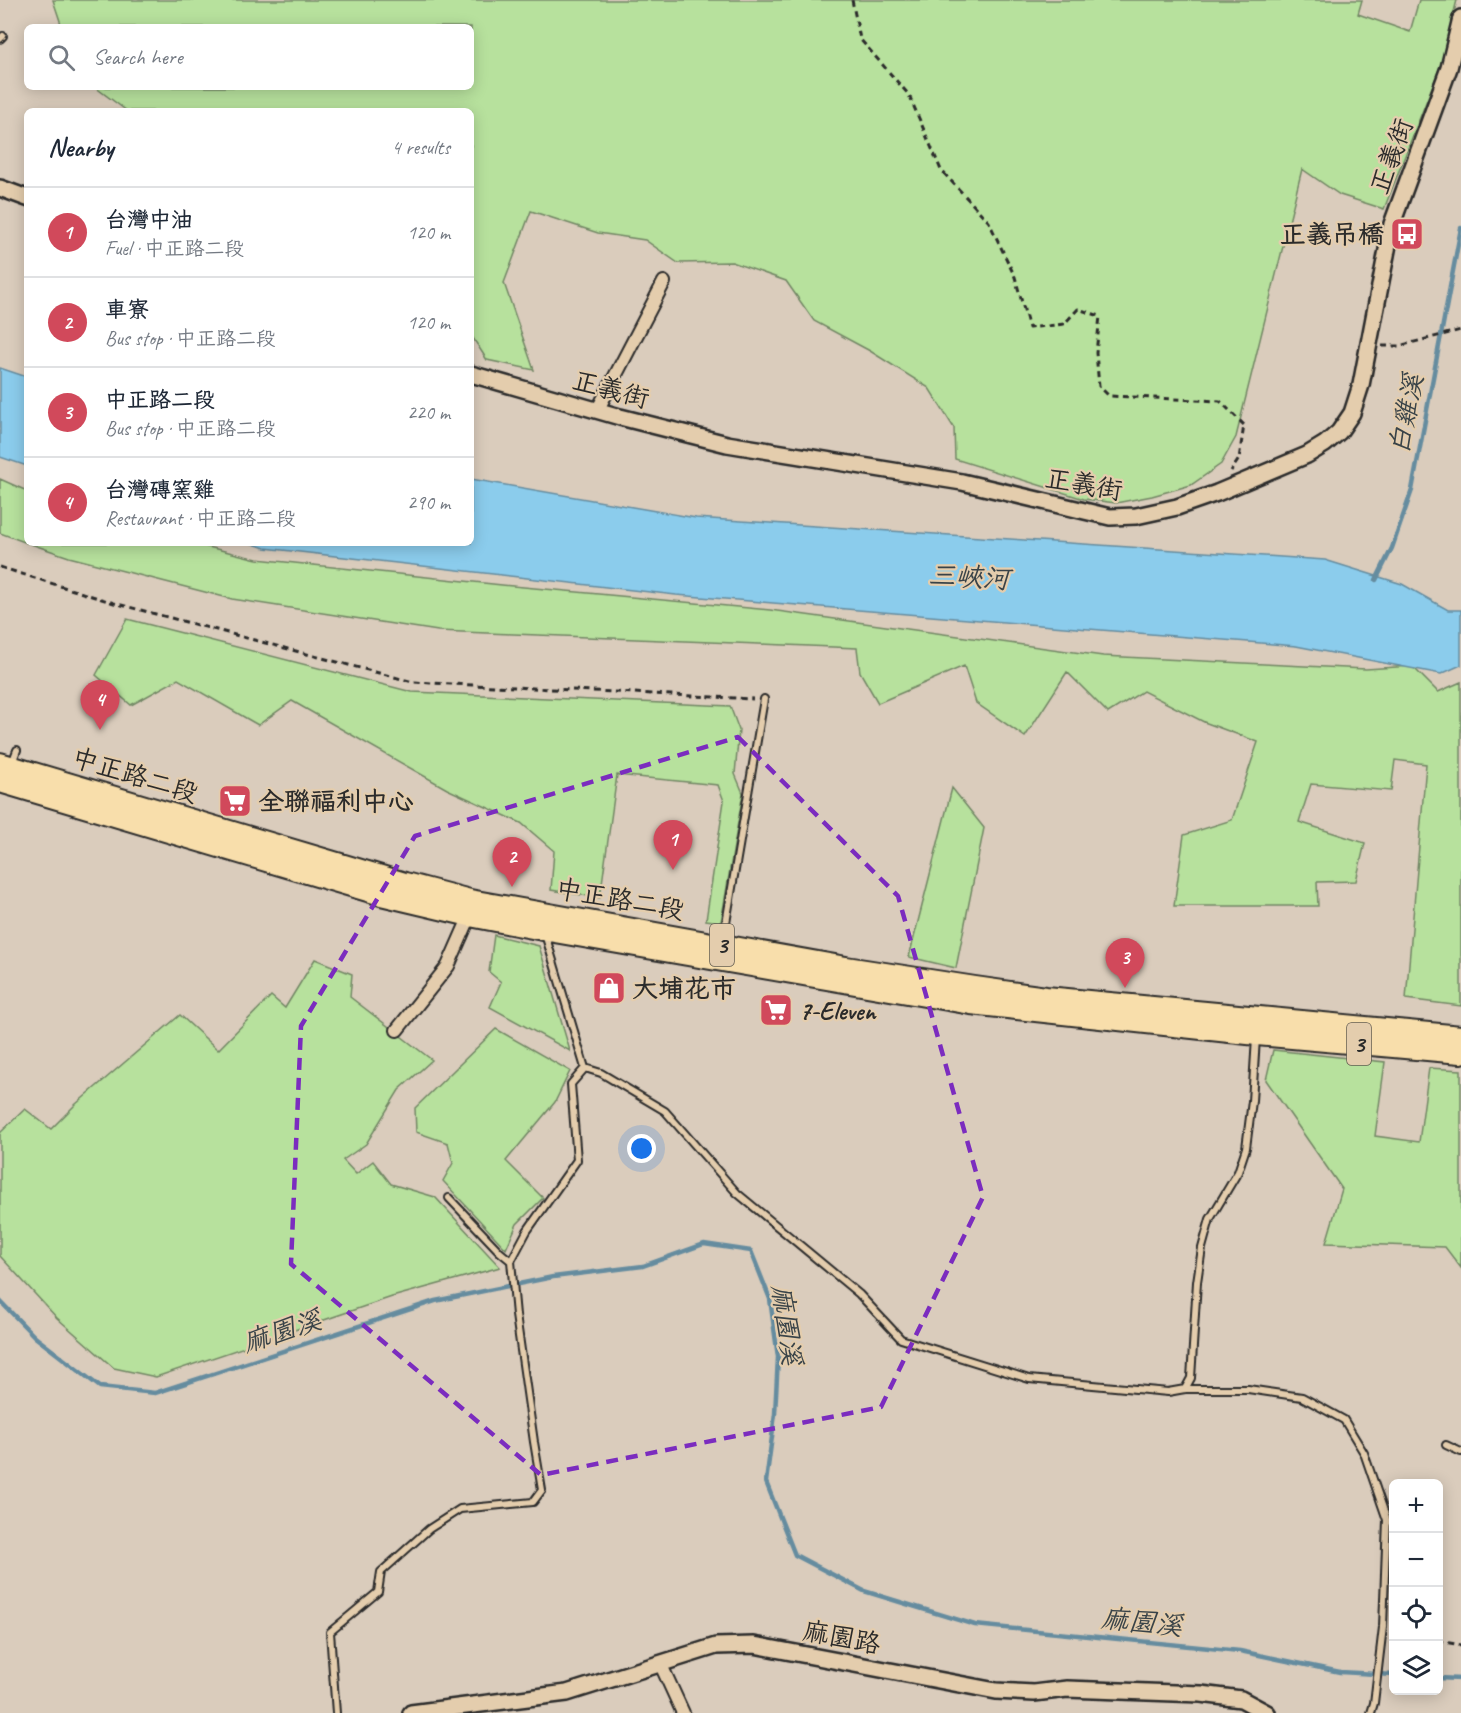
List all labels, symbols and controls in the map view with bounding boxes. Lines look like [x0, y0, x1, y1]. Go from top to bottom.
search box [24, 24, 474, 90]
icon: search [45, 41, 78, 74]
text: Search here [93, 43, 183, 71]
street label: 正義街 [1363, 114, 1420, 198]
text: Nearby [48, 131, 113, 164]
text: 4 results [391, 135, 450, 160]
text: 台灣中油 [105, 206, 193, 234]
bus stop icon: 正義吊橋 [1389, 216, 1425, 252]
place label: 正義吊橋 [1280, 218, 1384, 251]
text: 1 [63, 220, 72, 245]
text: 120 m [407, 220, 450, 245]
text: Fuel · 中正路二段 [105, 236, 245, 261]
text: 車寮 [105, 296, 149, 324]
text: 2 [63, 310, 72, 335]
text: 120 m [407, 310, 450, 335]
text: Bus stop · 中正路二段 [105, 326, 276, 351]
street label: 正義街 [569, 363, 653, 416]
water label: 白雞溪 [1382, 369, 1431, 457]
text: 中正路二段 [105, 386, 215, 414]
text: 3 [63, 400, 72, 425]
text: 220 m [407, 400, 450, 425]
text: Bus stop · 中正路二段 [105, 416, 276, 441]
street label: 正義街 [1043, 461, 1125, 508]
text: 台灣磚窯雞 [105, 476, 215, 504]
text: 4 [63, 490, 72, 515]
text: 290 m [407, 490, 450, 515]
text: Restaurant · 中正路二段 [105, 506, 296, 531]
water label: 三峽河 [928, 558, 1014, 596]
pin: 4 [80, 680, 120, 730]
street label: 中正路二段 [68, 741, 202, 810]
supermarket icon: 全聯福利中心 [217, 783, 253, 819]
place label: 全聯福利中心 [258, 785, 414, 818]
pin: 1 [654, 820, 692, 870]
pin: 2 [492, 838, 532, 887]
street label: 中正路二段 [553, 872, 687, 927]
road number: 3 [710, 924, 734, 966]
pin: 3 [1106, 938, 1144, 988]
shop icon: 大埔花市 [591, 970, 627, 1006]
place label: 大埔花市 [632, 972, 736, 1005]
supermarket icon: 7-Eleven [758, 992, 794, 1028]
place label: 7-Eleven [799, 994, 878, 1027]
road number: 3 [1347, 1023, 1371, 1065]
your location [627, 1134, 656, 1163]
water label: 麻園溪 [765, 1283, 810, 1369]
water label: 麻園溪 [238, 1302, 328, 1360]
map controls [1389, 1479, 1443, 1695]
button: + [1389, 1479, 1443, 1533]
button: − [1389, 1533, 1443, 1587]
button: locate [1389, 1587, 1443, 1641]
water label: 麻園溪 [1100, 1601, 1186, 1643]
street label: 麻園路 [800, 1614, 883, 1661]
button: layers [1389, 1641, 1443, 1695]

